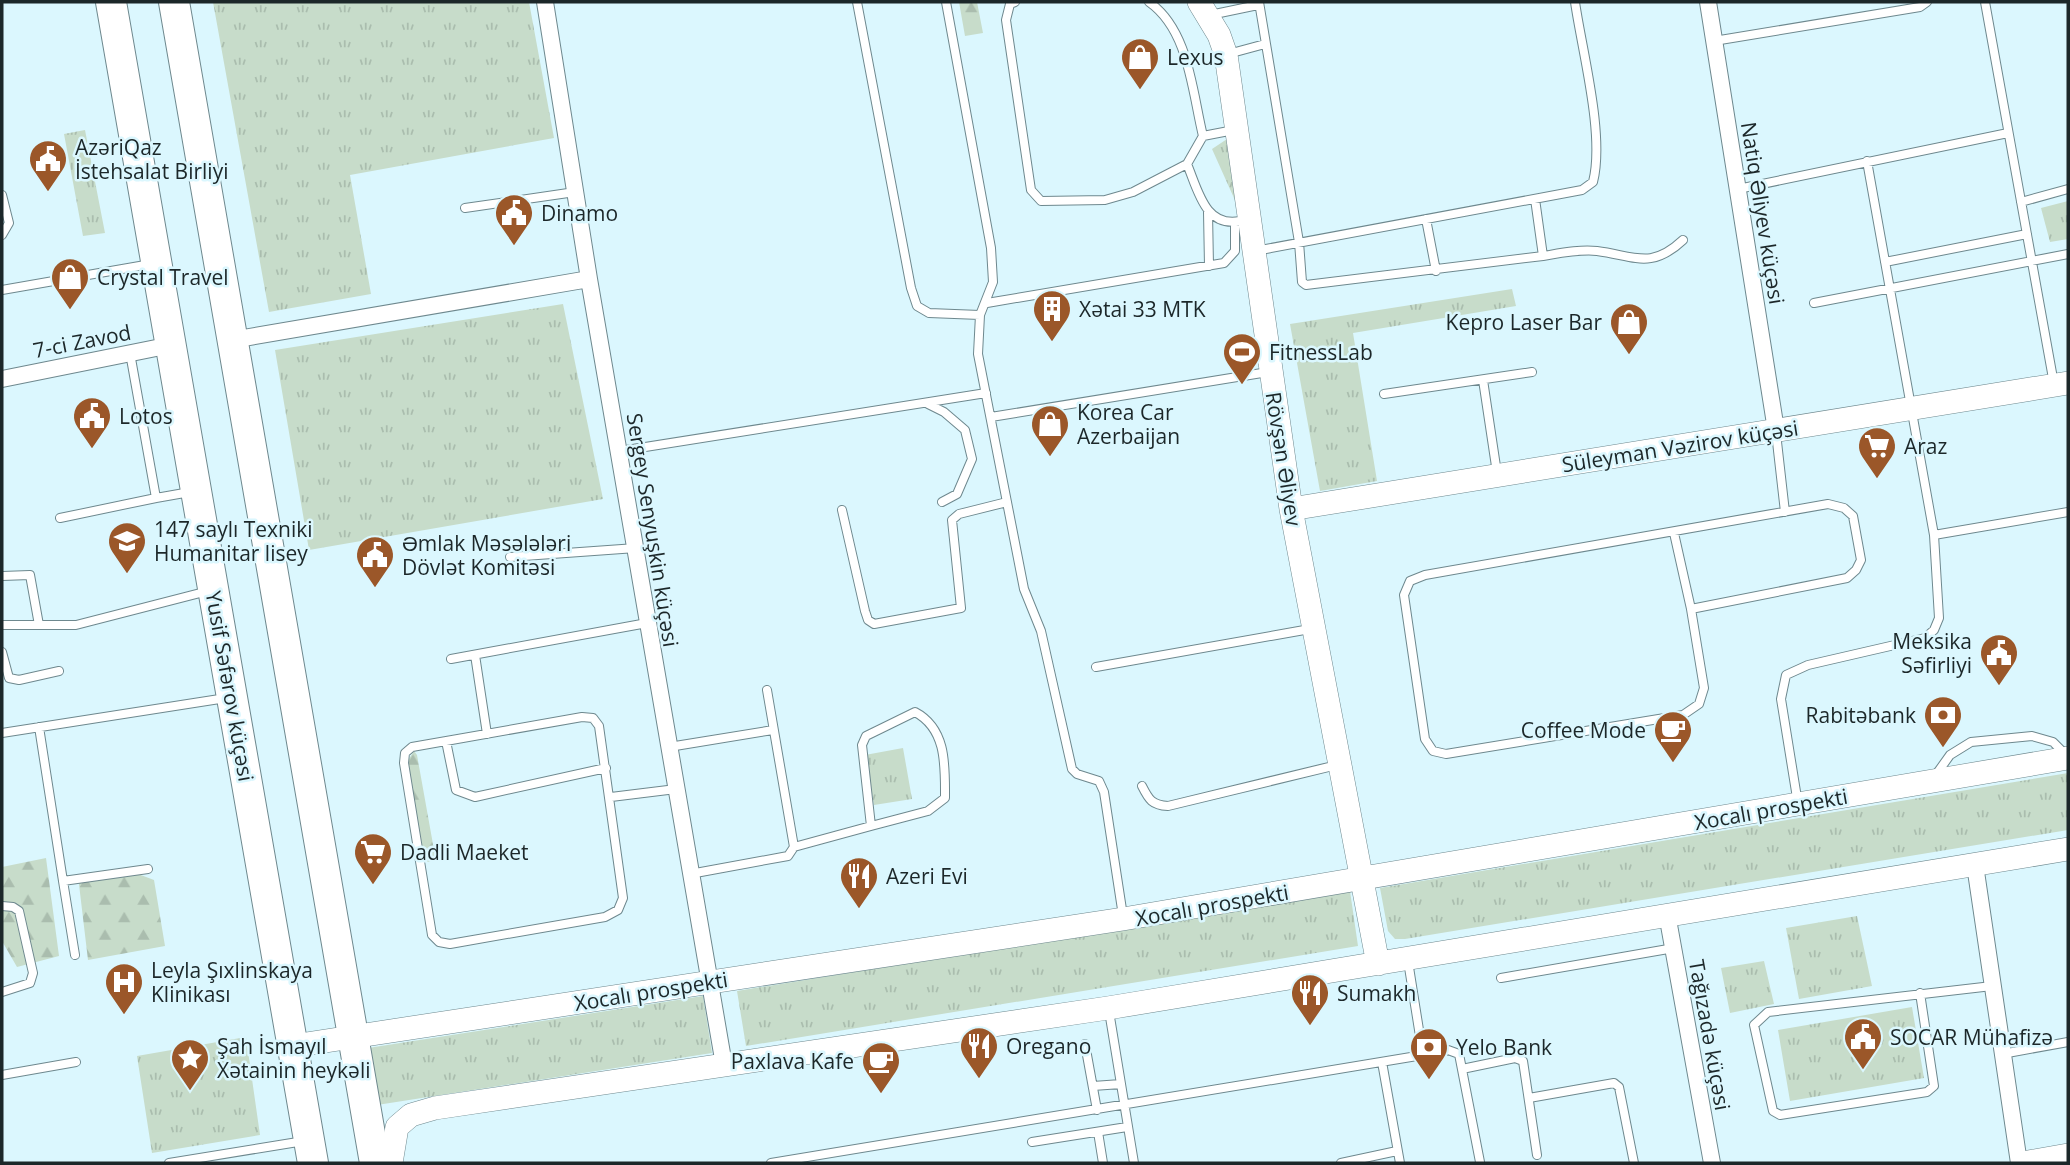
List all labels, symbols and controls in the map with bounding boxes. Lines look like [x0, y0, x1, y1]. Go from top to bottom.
shop icon: Lexus [1119, 36, 1161, 91]
place label: Lexus [1167, 43, 1224, 71]
street label: Natiq Əliyev küçəsi [1735, 120, 1791, 306]
place label: AzəriQaz İstehsalat Birliyi [75, 133, 229, 185]
public building icon: AzəriQaz İstehsalat Birliyi [27, 138, 69, 193]
public building icon: Dinamo [493, 192, 535, 247]
place label: Dinamo [541, 199, 618, 227]
shop icon: Crystal Travel [49, 256, 91, 311]
place label: Crystal Travel [97, 263, 229, 291]
building icon: Xətai 33 MTK [1031, 288, 1073, 343]
place label: Xətai 33 MTK [1079, 295, 1206, 323]
shop icon: Kepro Laser Bar [1608, 301, 1650, 356]
place label: Kepro Laser Bar [1446, 308, 1602, 336]
street label: 7-ci Zavod [31, 318, 133, 364]
sports icon: FitnessLab [1221, 331, 1263, 386]
place label: FitnessLab [1269, 338, 1373, 366]
street label: Rövşən Əliyev [1260, 390, 1308, 529]
public building icon: Lotos [71, 395, 113, 450]
place label: Korea Car Azerbaijan [1077, 398, 1180, 450]
place label: Lotos [119, 402, 173, 430]
shop icon: Korea Car Azerbaijan [1029, 403, 1071, 458]
street label: Sergey Senyuşkin küçəsi [621, 411, 685, 649]
street label: Süleyman Vəzirov küçəsi [1560, 413, 1800, 479]
supermarket icon: Araz [1856, 425, 1898, 480]
place label: Araz [1904, 432, 1948, 460]
place label: 147 saylı Texniki Humanitar lisey [154, 515, 313, 567]
school or university icon: 147 saylı Texniki Humanitar lisey [106, 520, 148, 575]
place label: Əmlak Məsələləri Dövlət Komitəsi [402, 529, 571, 581]
public building icon: Əmlak Məsələləri Dövlət Komitəsi [354, 534, 396, 589]
street label: Yusif Səfərov küçəsi [199, 589, 261, 783]
place label: Meksika Səfirliyi [1892, 627, 1972, 679]
public building icon: Meksika Səfirliyi [1978, 632, 2020, 687]
bank icon: Rabitəbank [1922, 694, 1964, 749]
place label: Rabitəbank [1806, 701, 1916, 729]
cafe icon: Coffee Mode [1652, 709, 1694, 764]
place label: Coffee Mode [1521, 716, 1646, 744]
street label: Xocalı prospekti [1692, 782, 1850, 836]
supermarket icon: Dadli Maeket [352, 831, 394, 886]
place label: Dadli Maeket [400, 838, 528, 866]
restaurant icon: Azeri Evi [838, 855, 880, 910]
place label: Azeri Evi [886, 862, 968, 890]
street label: Xocalı prospekti [1133, 878, 1291, 932]
place label: Leyla Şıxlinskaya Klinikası [151, 956, 313, 1008]
street label: Tağızadə küçəsi [1683, 957, 1737, 1113]
hospital icon: Leyla Şıxlinskaya Klinikası [103, 961, 145, 1016]
street label: Xocalı prospekti [572, 965, 730, 1017]
restaurant icon: Sumakh [1289, 972, 1331, 1027]
place label: Sumakh [1337, 979, 1416, 1007]
public building icon: SOCAR Mühafizə [1842, 1016, 1884, 1071]
place label: SOCAR Mühafizə [1890, 1023, 2053, 1051]
restaurant icon: Oregano [958, 1025, 1000, 1080]
bank icon: Yelo Bank [1408, 1026, 1450, 1081]
place label: Şah İsmayıl Xətainin heykəli [217, 1032, 371, 1084]
place label: Oregano [1006, 1032, 1091, 1060]
place label: Yelo Bank [1456, 1033, 1552, 1061]
place icon: Şah İsmayıl Xətainin heykəli [169, 1037, 211, 1092]
cafe icon: Paxlava Kafe [860, 1040, 902, 1095]
place label: Paxlava Kafe [731, 1047, 854, 1075]

